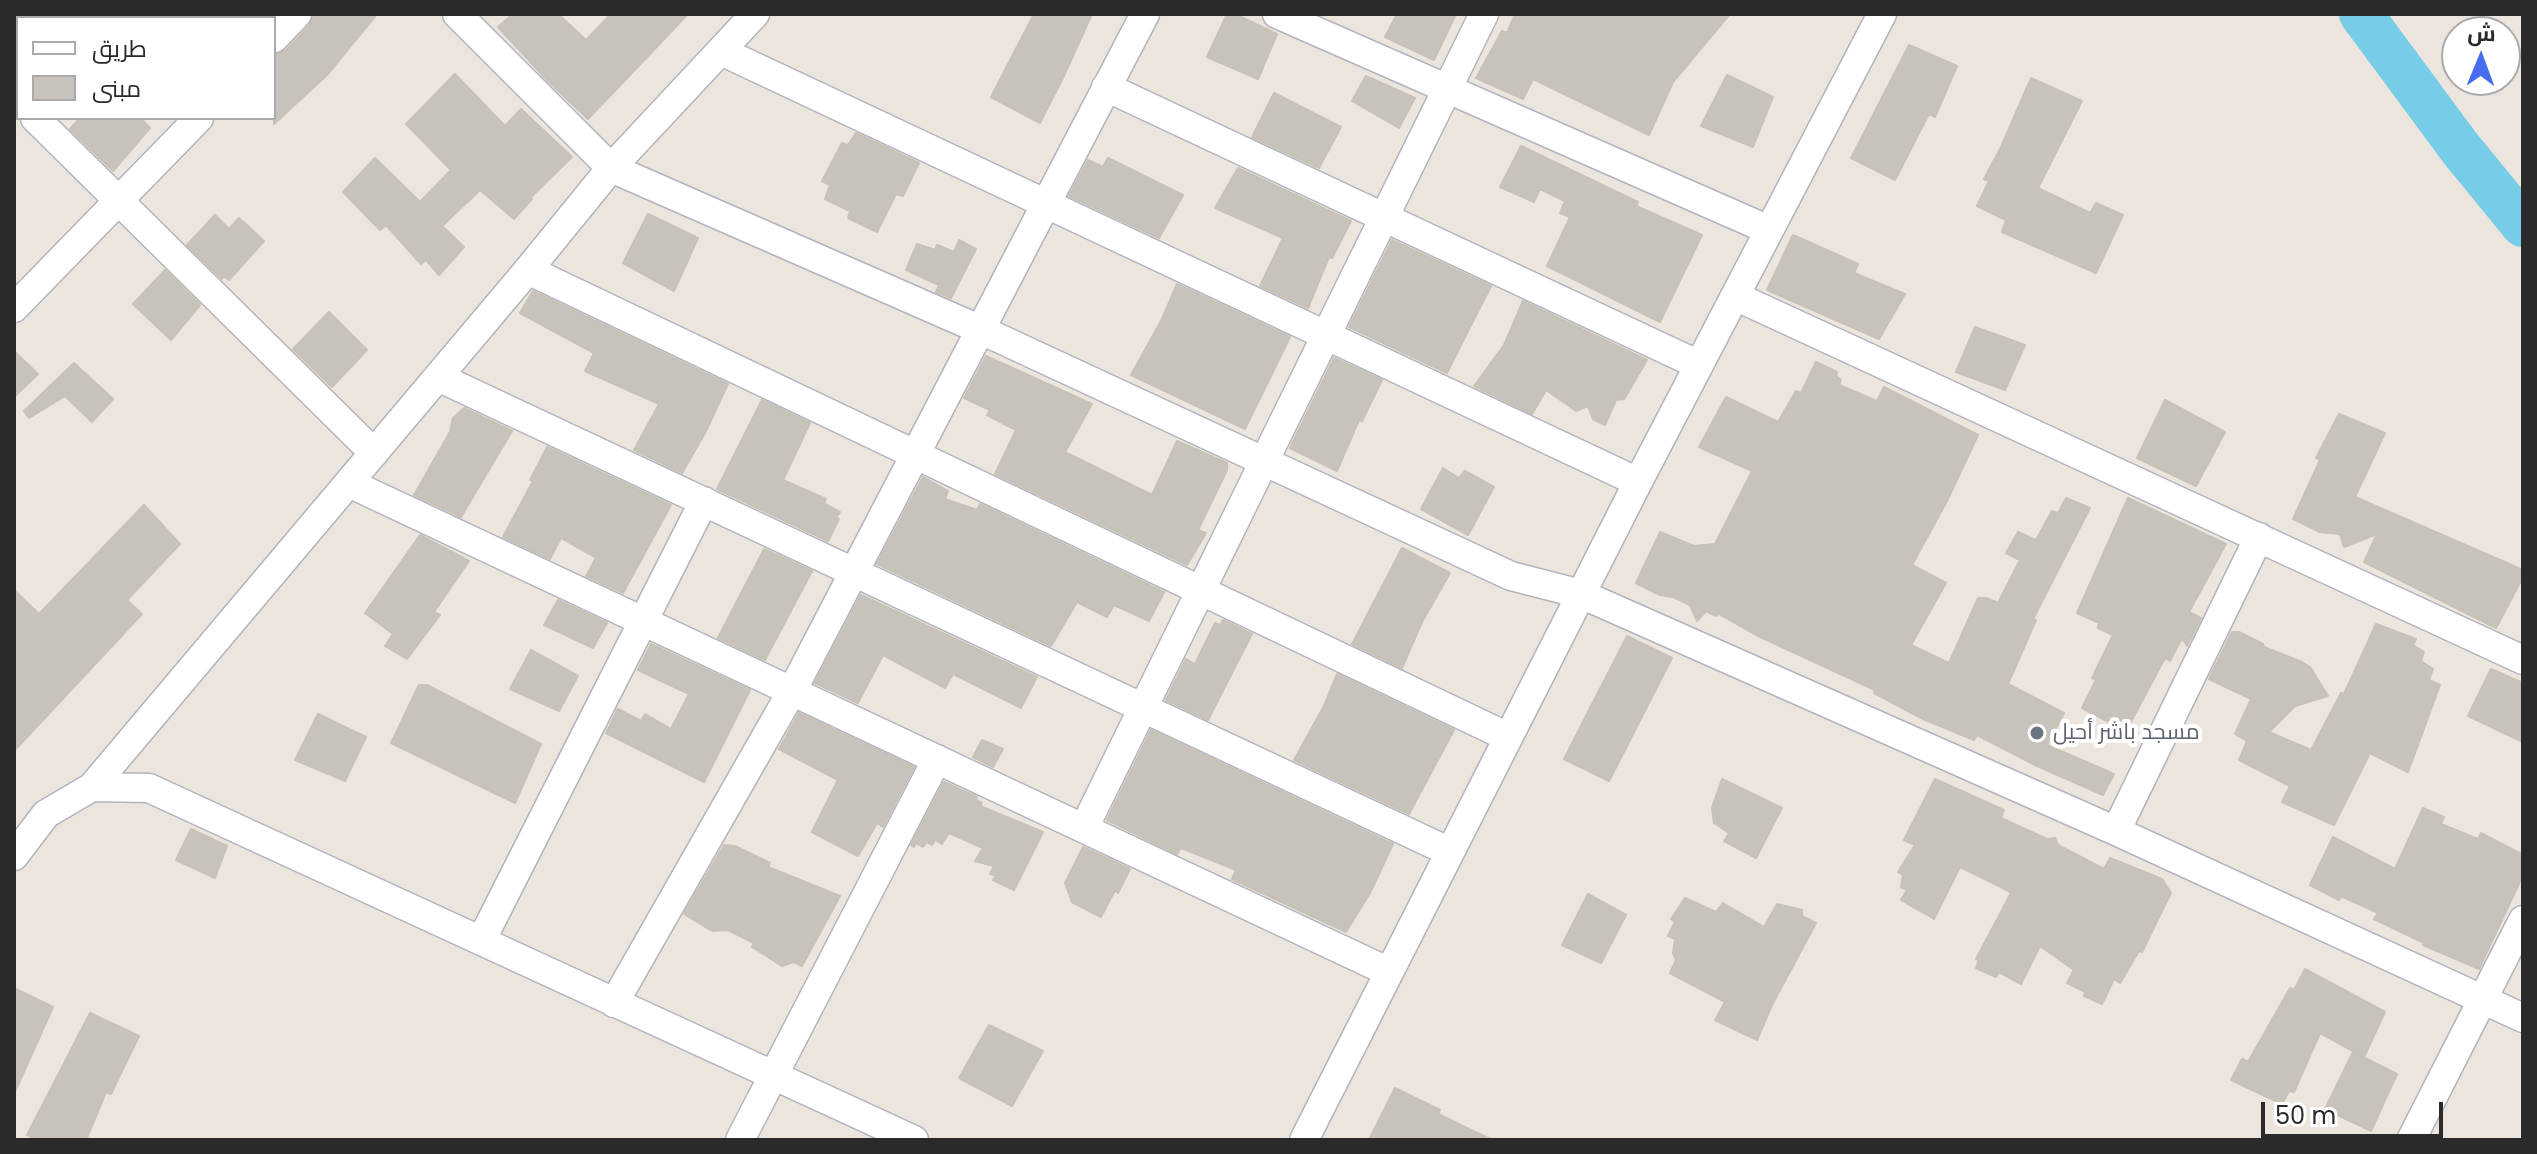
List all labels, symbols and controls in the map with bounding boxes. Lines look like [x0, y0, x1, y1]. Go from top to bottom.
legend [16, 16, 276, 120]
north arrow [2441, 16, 2521, 96]
text: ش [2467, 18, 2496, 49]
text: طريق [92, 32, 147, 65]
text: مبنى [92, 72, 141, 105]
place label: مسجد باشر أحيل [2053, 720, 2200, 746]
marker: مسجد باشر أحيل [2028, 724, 2046, 742]
scale bar [2265, 1086, 2447, 1136]
text: 50 m [2275, 1099, 2336, 1132]

